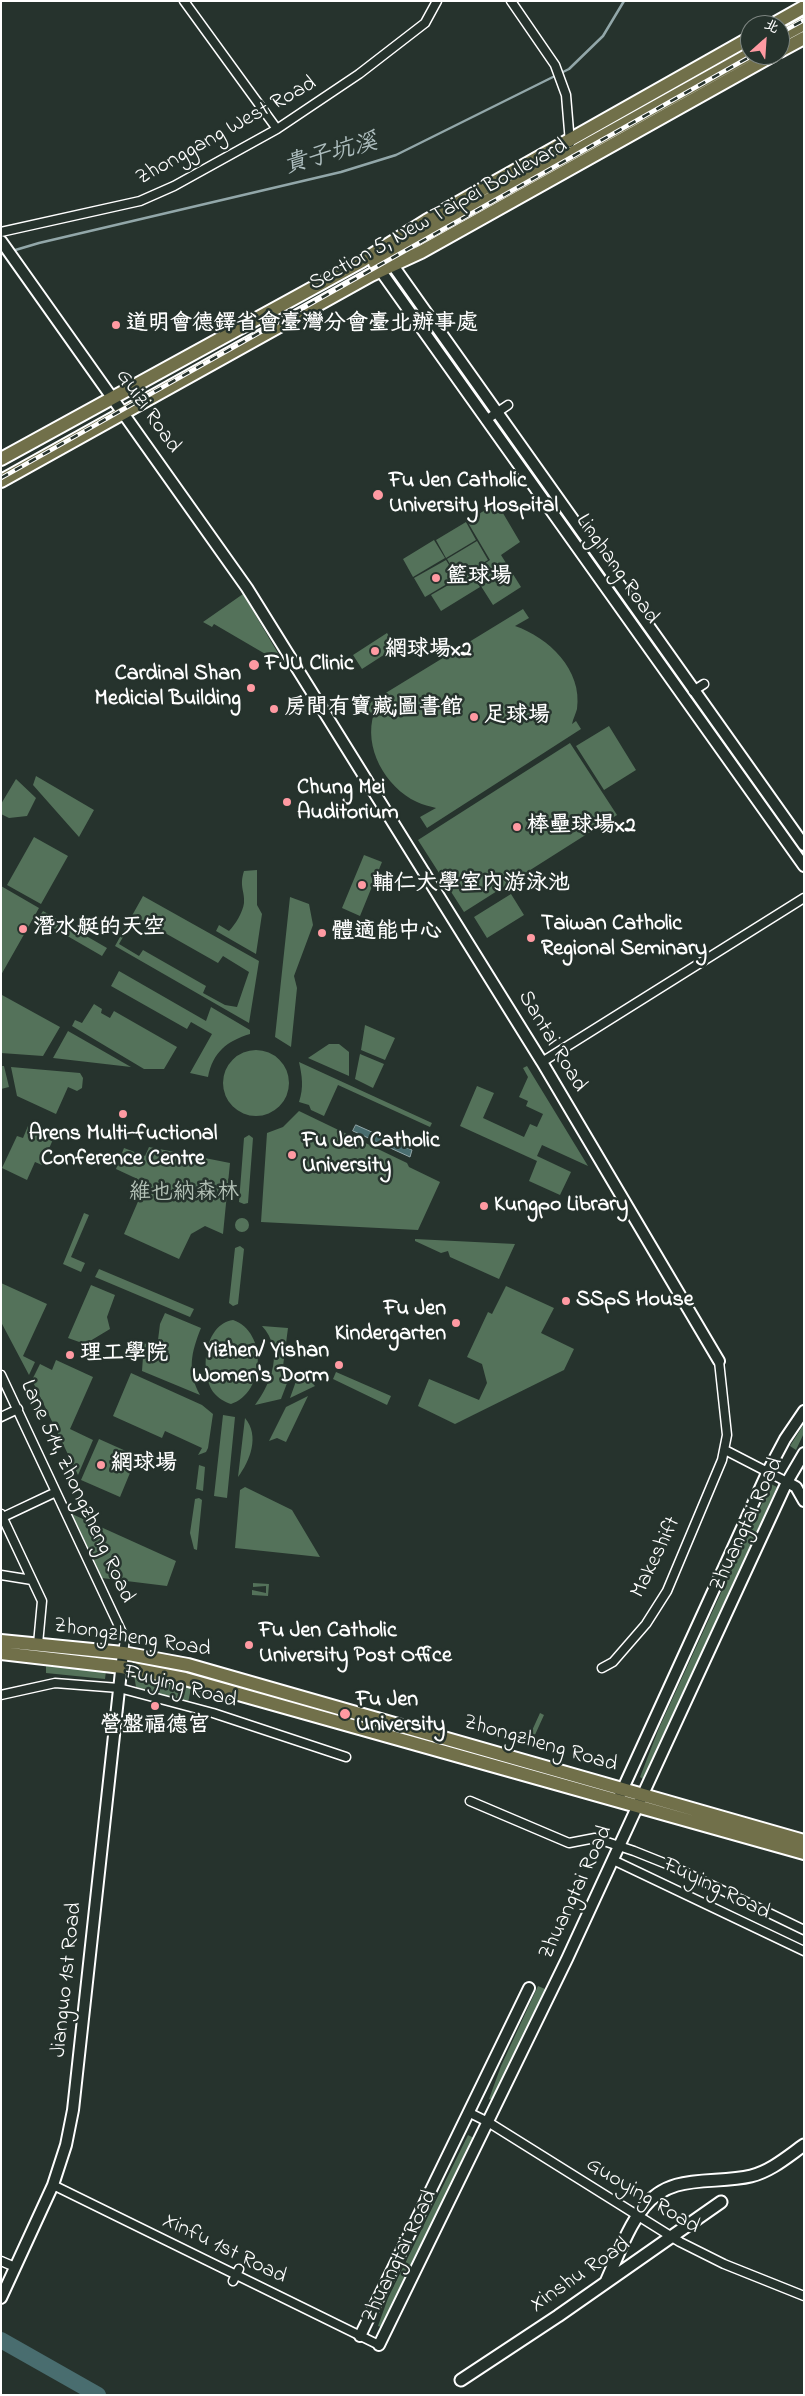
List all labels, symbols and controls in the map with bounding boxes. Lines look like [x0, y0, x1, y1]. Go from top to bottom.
text: 北 [760, 14, 782, 39]
north arrow [740, 15, 790, 65]
street label: Zhonggang West Road [132, 71, 322, 193]
water label: 貴子坑溪 [281, 130, 381, 182]
street label: Section 5, New Taipei Boulevard [305, 134, 573, 298]
place label: 道明會德鐸省會臺灣分會臺北辦事處 [126, 312, 478, 338]
marker: 道明會德鐸省會臺灣分會臺北辦事處 [110, 319, 122, 331]
street label: Guizi Road [108, 365, 186, 459]
place label: Fu Jen Catholic University Hospital [389, 469, 558, 520]
marker: Fu Jen Catholic University Hospital [371, 488, 385, 502]
street label: Linghang Road [568, 510, 664, 630]
place label: 籃球場 [446, 565, 512, 591]
marker: 籃球場 [430, 572, 442, 584]
place label: 網球場x2 [385, 638, 472, 664]
marker: 網球場x2 [369, 645, 381, 657]
place label: FJU Clinic [265, 652, 354, 678]
marker: FJU Clinic [247, 658, 261, 672]
place label: Cardinal Shan Medicial Building [95, 662, 241, 714]
marker: Cardinal Shan Medicial Building [245, 682, 257, 694]
place label: 房間有寶藏;圖書館 [284, 696, 463, 722]
marker: 房間有寶藏;圖書館 [268, 703, 280, 715]
place label: 足球場 [484, 704, 550, 730]
marker: 足球場 [468, 711, 480, 723]
place label: Chung Mei Auditorium [297, 776, 399, 828]
marker: Chung Mei Auditorium [281, 796, 293, 808]
place label: 棒壘球場x2 [527, 814, 636, 840]
marker: 棒壘球場x2 [511, 821, 523, 833]
place label: 輔仁大學室內游泳池 [372, 872, 570, 898]
marker: 輔仁大學室內游泳池 [356, 879, 368, 891]
place label: Taiwan Catholic Regional Seminary [541, 912, 707, 964]
place label: 潛水艇的天空 [33, 916, 165, 942]
place label: 體適能中心 [332, 920, 442, 946]
marker: 潛水艇的天空 [17, 923, 29, 935]
marker: 體適能中心 [316, 927, 328, 939]
marker: Taiwan Catholic Regional Seminary [525, 932, 537, 944]
street label: Santai Road [510, 987, 592, 1097]
marker: Arens Multi-fuctional Conference Centre [117, 1108, 129, 1120]
place label: Arens Multi-fuctional Conference Centre [29, 1122, 217, 1174]
place label: Fu Jen Catholic University [302, 1129, 440, 1180]
marker: Fu Jen Catholic University [286, 1149, 298, 1161]
park label: 維也納森林 [129, 1181, 239, 1207]
place label: Kungpo Library [494, 1193, 628, 1219]
marker: Kungpo Library [478, 1200, 490, 1212]
place label: SSpS House [576, 1288, 694, 1314]
marker: SSpS House [560, 1295, 572, 1307]
place label: Fu Jen Kindergarten [335, 1297, 446, 1348]
marker: Fu Jen Kindergarten [450, 1317, 462, 1329]
place label: Yizhen/ Yishan Women's Dorm [192, 1339, 329, 1390]
place label: 理工學院 [80, 1342, 168, 1368]
marker: 理工學院 [64, 1349, 76, 1361]
marker: Yizhen/ Yishan Women's Dorm [333, 1359, 345, 1371]
street label: Lane 514, Zhongzheng Road [13, 1376, 139, 1608]
place label: 網球場 [111, 1452, 177, 1478]
street label: Zhuangtai Road [705, 1454, 791, 1596]
marker: 網球場 [95, 1459, 107, 1471]
street label: Makeshift [626, 1513, 688, 1603]
street label: Zhongzheng Road [52, 1614, 212, 1664]
place label: Fu Jen Catholic University Post Office [259, 1619, 452, 1670]
marker: Fu Jen Catholic University Post Office [243, 1639, 255, 1651]
street label: Fuying Road [121, 1660, 239, 1716]
place label: Fu Jen University [356, 1688, 445, 1740]
marker: 營盤福德宮 [149, 1700, 161, 1712]
marker: Fu Jen University [338, 1707, 352, 1721]
street label: Zhongzheng Road [460, 1710, 620, 1780]
place label: 營盤福德宮 [100, 1714, 210, 1740]
street label: Zhuangtai Road [534, 1822, 620, 1964]
street label: Fuying Road [658, 1853, 774, 1927]
street label: Jianguo 1st Road [47, 1901, 89, 2059]
street label: Guoying Road [580, 2153, 704, 2241]
street label: Zhuangtai Road [357, 2186, 445, 2328]
street label: Xinfu 1st Road [158, 2209, 290, 2291]
street label: Xinshu Road [526, 2233, 636, 2319]

